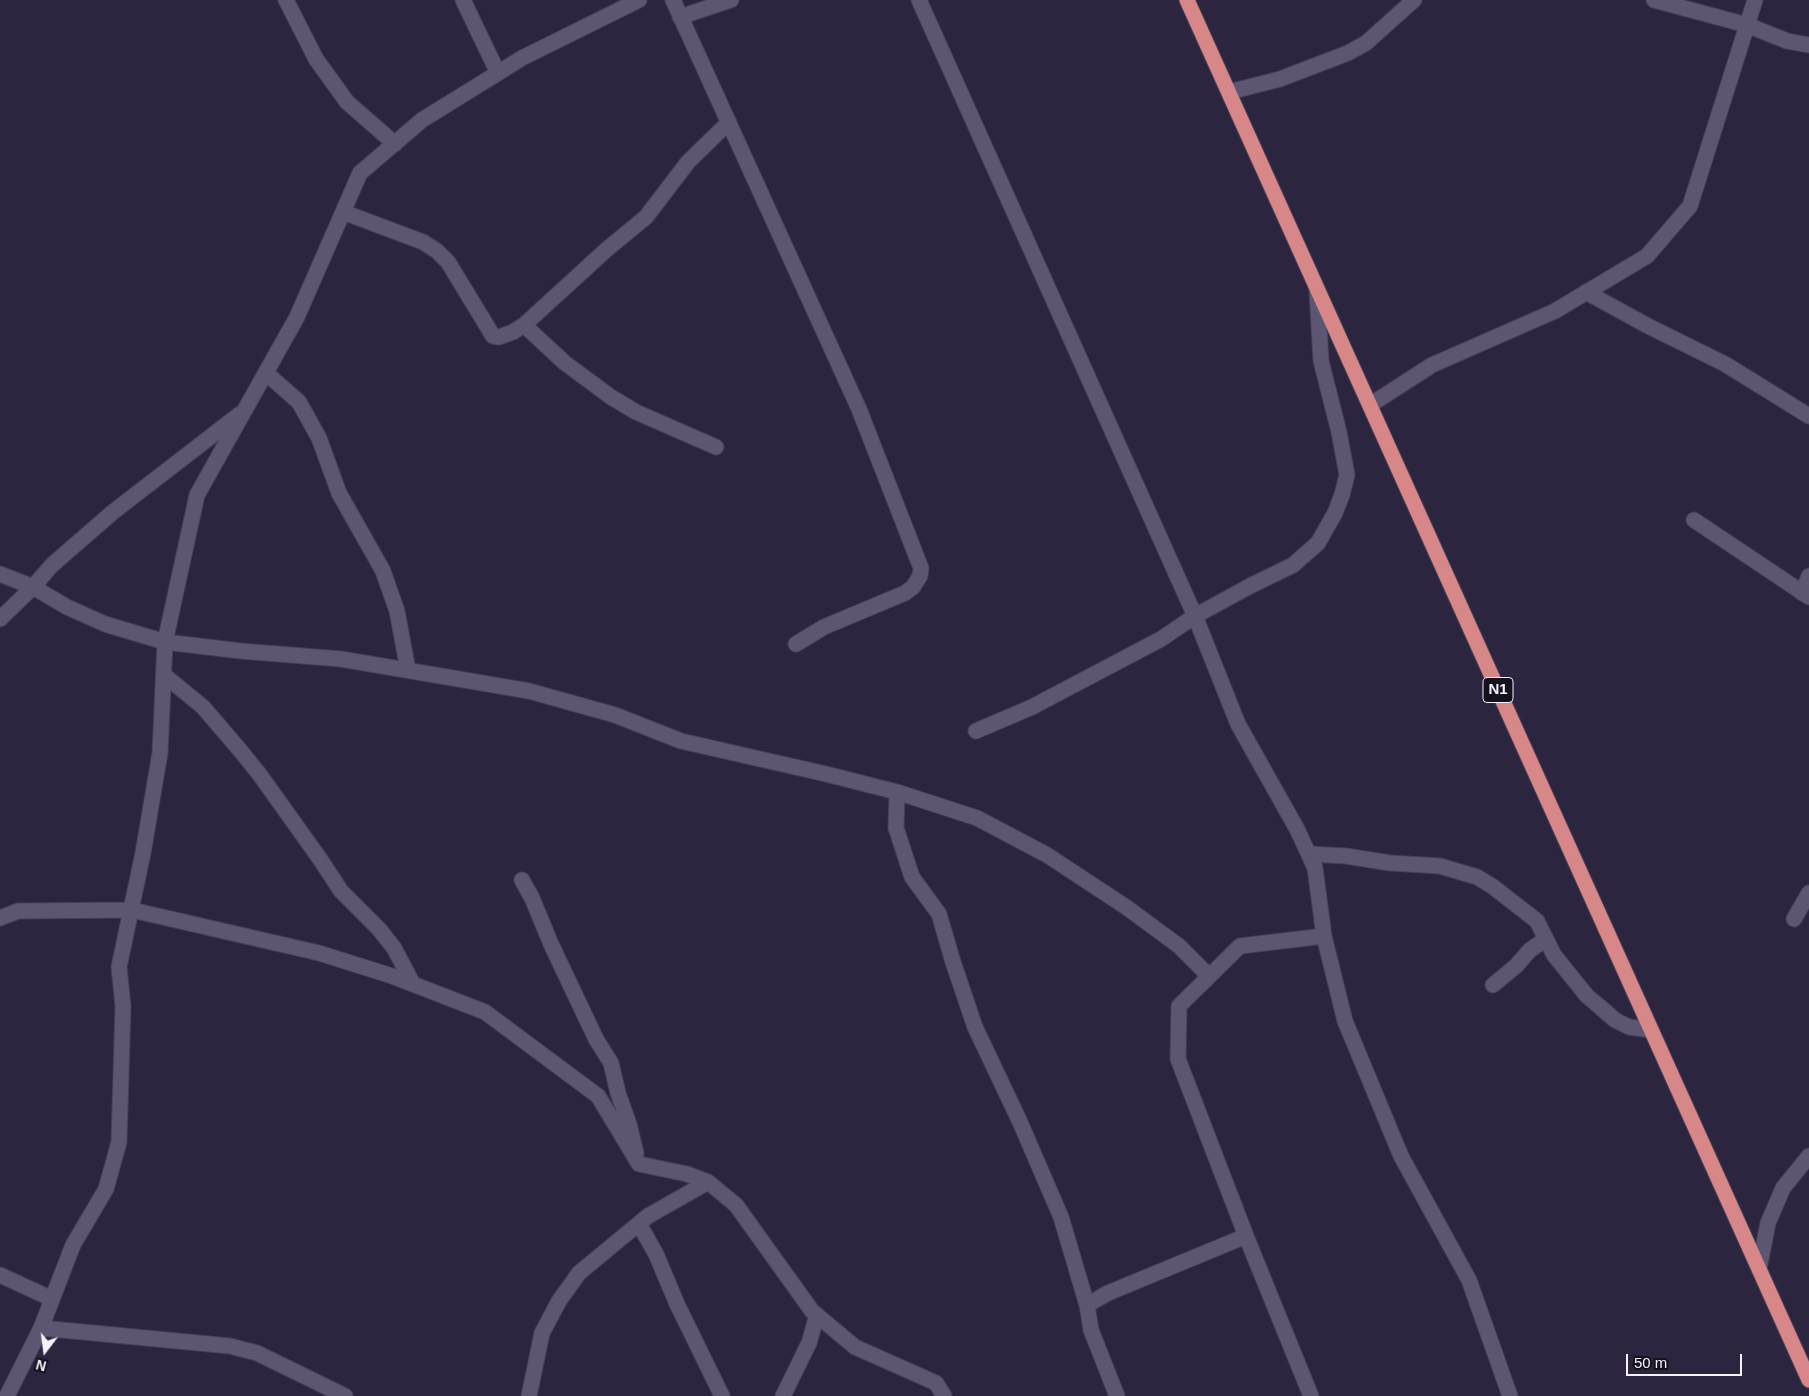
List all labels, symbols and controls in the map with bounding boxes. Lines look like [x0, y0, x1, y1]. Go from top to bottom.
road number: N1 [1483, 678, 1513, 702]
north arrow [20, 1326, 70, 1376]
scale bar [1629, 1344, 1745, 1376]
text: 50 m [1634, 1354, 1667, 1371]
text: N [34, 1356, 48, 1375]

